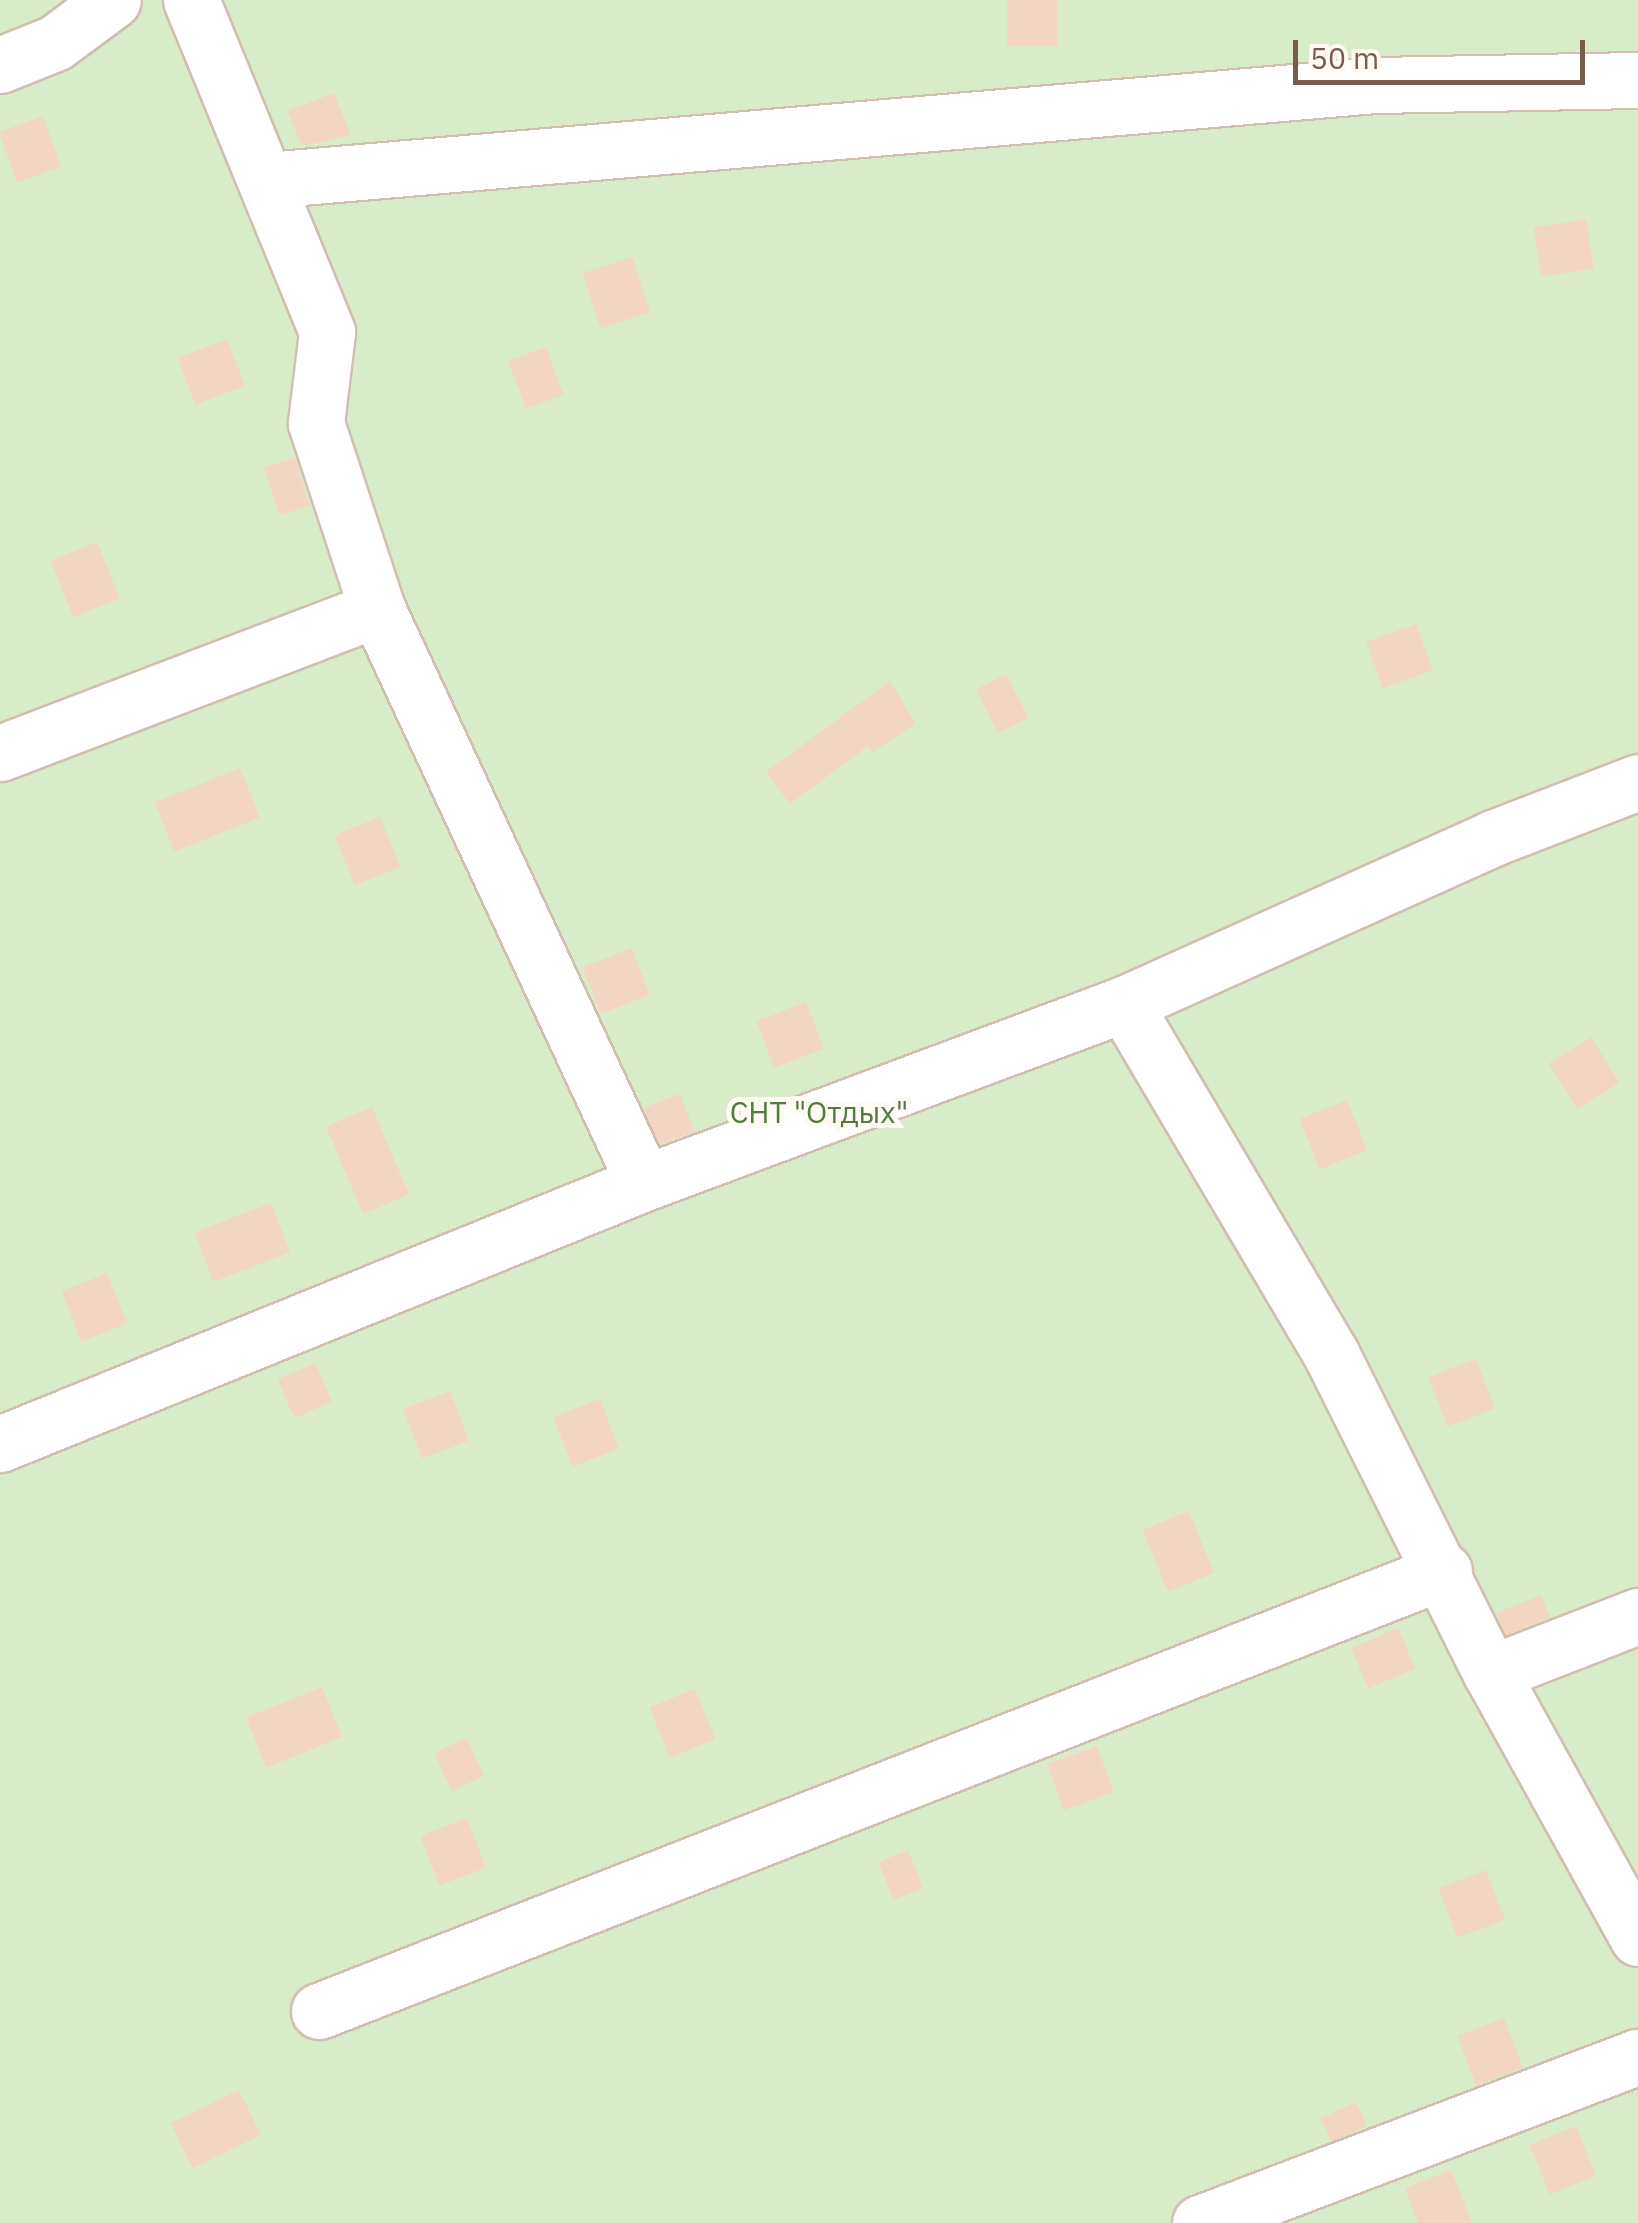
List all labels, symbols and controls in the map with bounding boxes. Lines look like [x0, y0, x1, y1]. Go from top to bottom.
scale bar [1298, 20, 1590, 82]
text: 50 m [1310, 38, 1379, 77]
park label: СНТ "Отдых" [730, 1094, 908, 1130]

